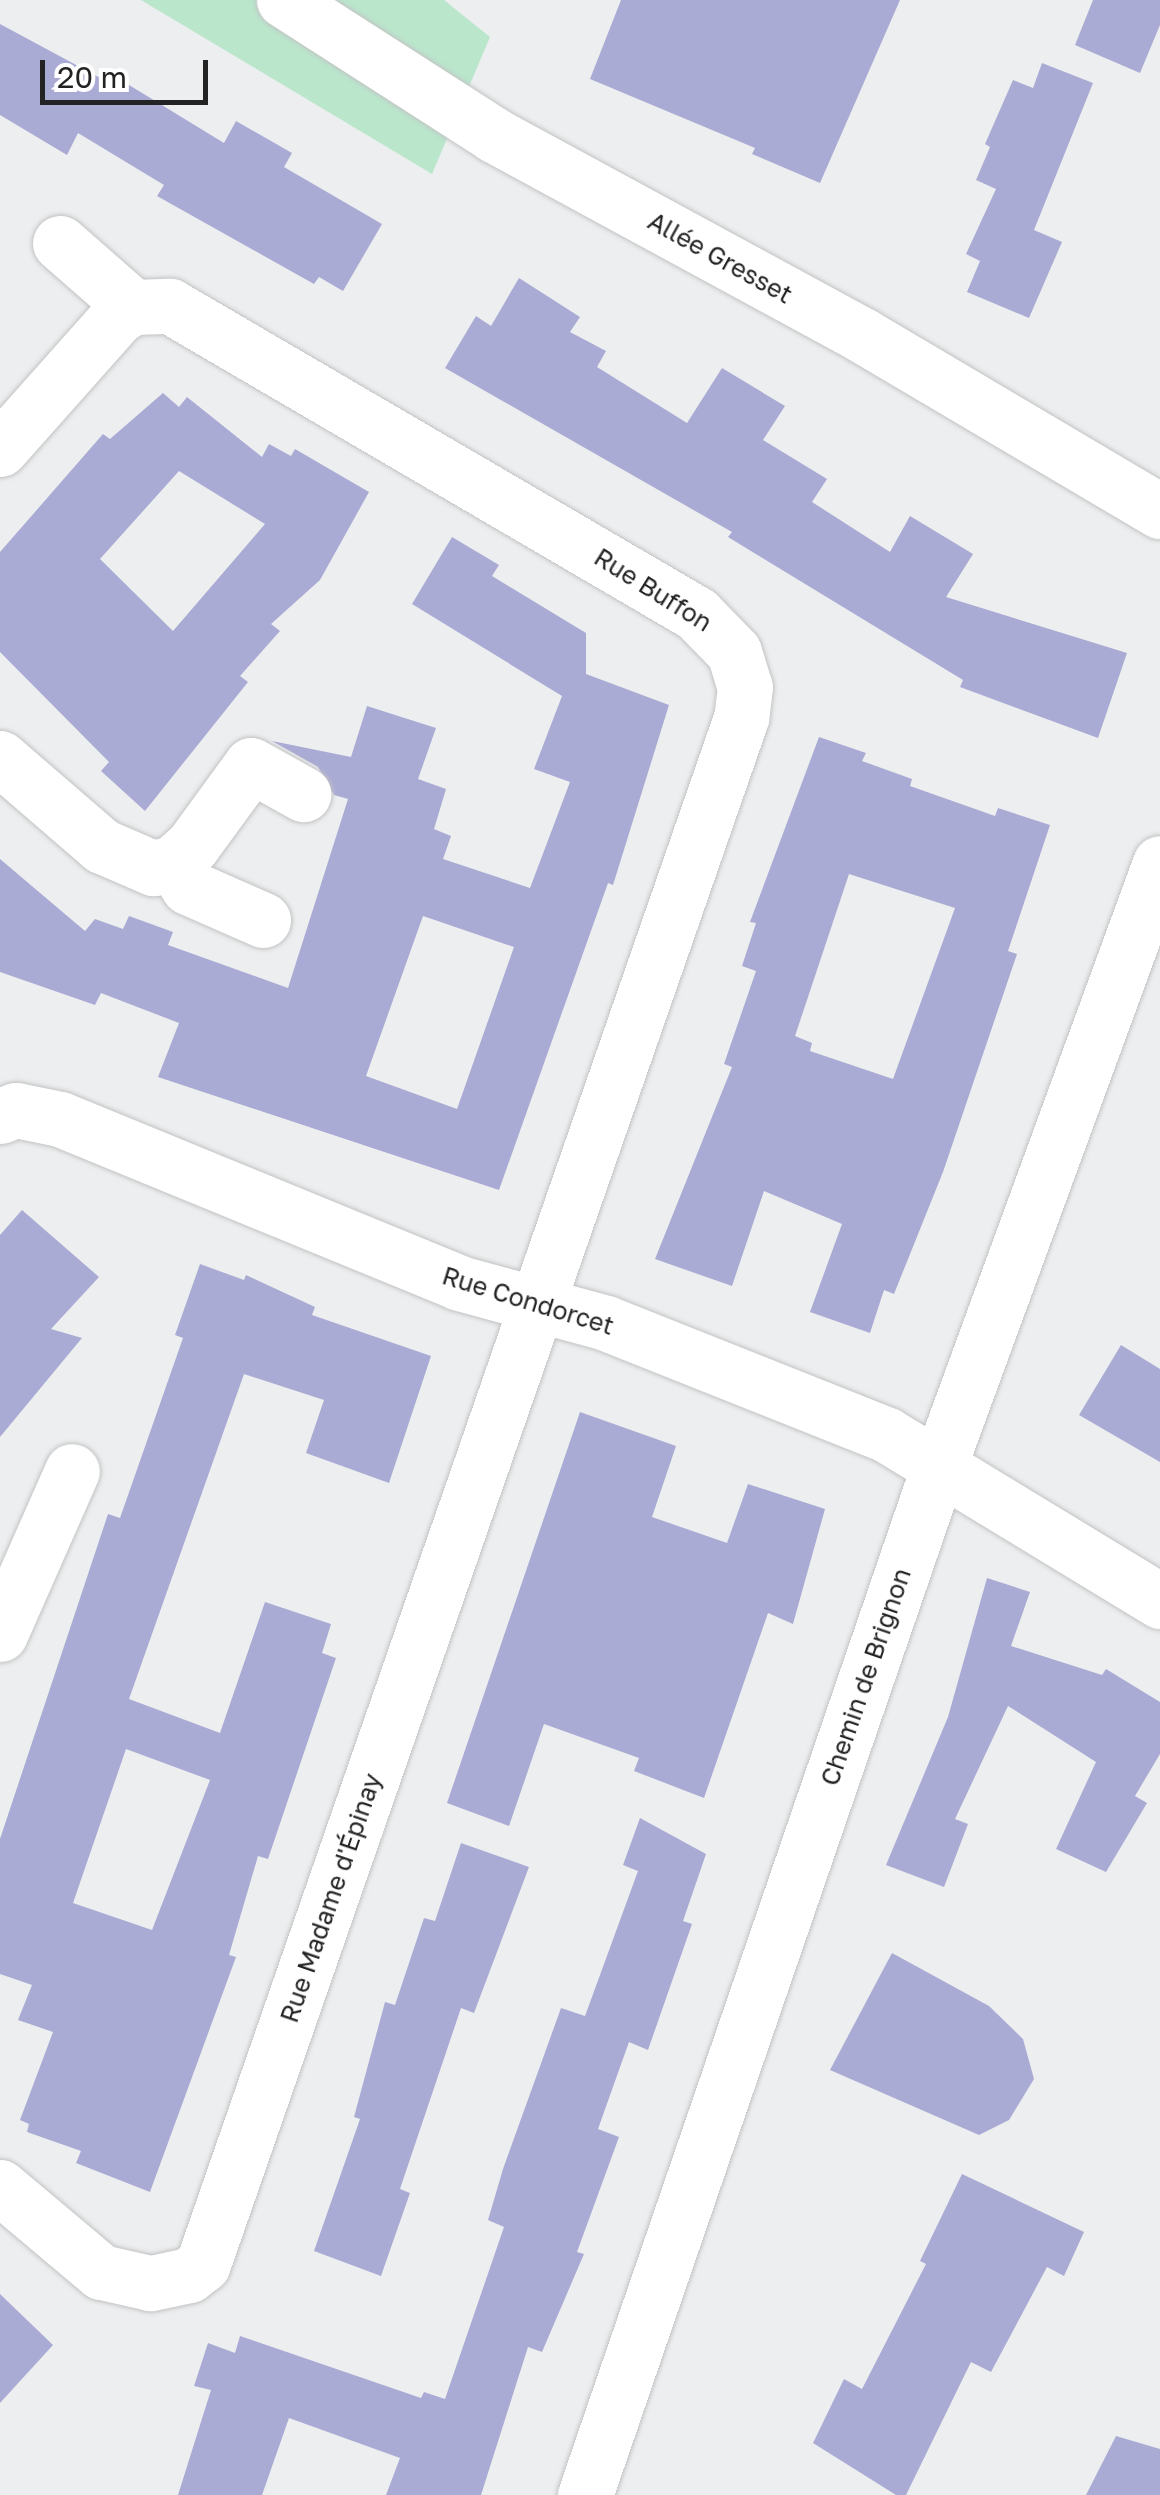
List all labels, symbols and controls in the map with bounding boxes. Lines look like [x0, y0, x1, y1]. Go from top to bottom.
scale bar [45, 40, 212, 102]
text: 20 m [57, 59, 127, 95]
street label: Allée Gresset [643, 206, 797, 310]
street label: Rue Buffon [589, 542, 717, 638]
street label: Rue Condorcet [439, 1261, 617, 1341]
street label: Chemin de Brignon [815, 1564, 917, 1790]
street label: Rue Madame d'Épinay [274, 1769, 388, 2027]

